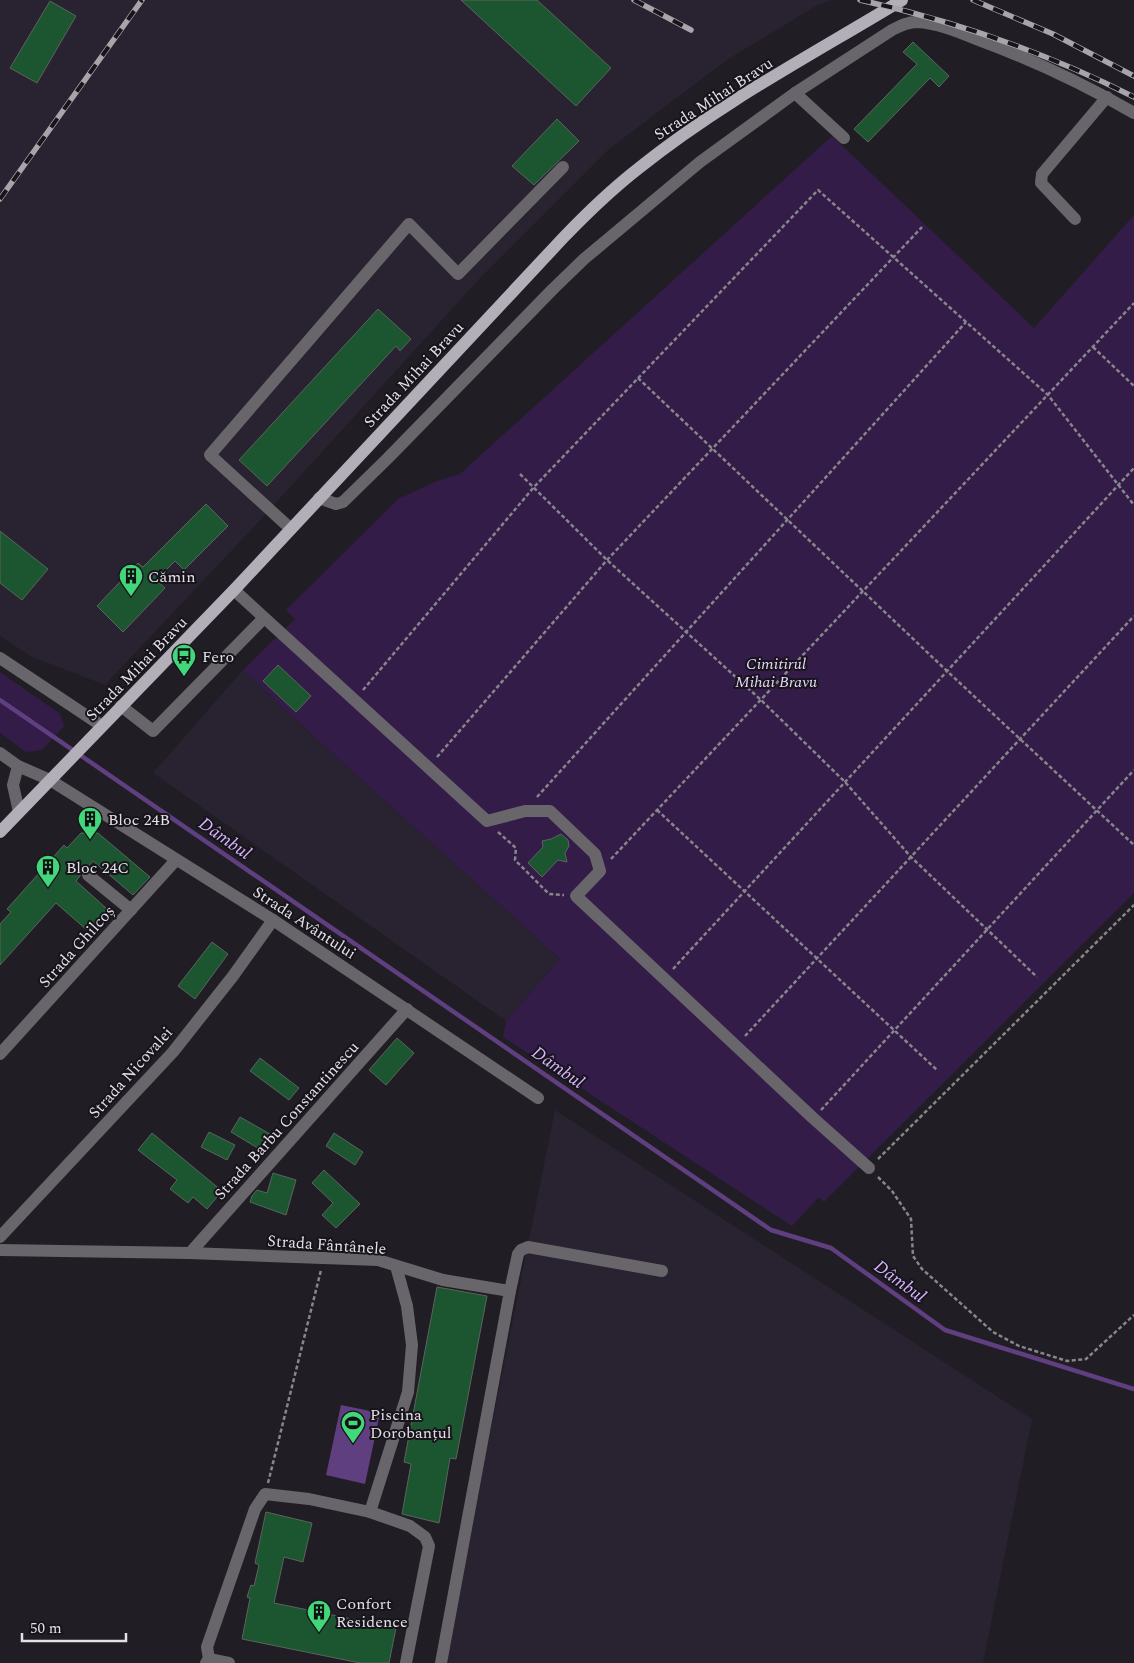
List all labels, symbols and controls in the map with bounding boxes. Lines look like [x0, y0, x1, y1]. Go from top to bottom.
street label: Strada Mihai Bravu [649, 51, 778, 146]
street label: Strada Mihai Bravu [358, 316, 469, 433]
building icon: Cămin [118, 563, 144, 597]
place label: Cămin [148, 565, 195, 589]
street label: Strada Mihai Bravu [80, 611, 193, 726]
bus stop icon: Fero [171, 643, 197, 677]
place label: Fero [202, 645, 234, 669]
park label: Cimitirul Mihai Bravu [735, 652, 818, 694]
building icon: Bloc 24B [77, 806, 103, 840]
place label: Bloc 24B [108, 808, 170, 832]
water label: Dâmbul [193, 810, 257, 867]
building icon: Bloc 24C [35, 854, 61, 888]
place label: Bloc 24C [66, 856, 129, 880]
street label: Strada Avântului [248, 880, 361, 965]
street label: Strada Ghilcoș [33, 900, 120, 993]
street label: Strada Nicovalei [83, 1021, 179, 1124]
street label: Strada Barbu Constantinescu [209, 1036, 365, 1205]
water label: Dâmbul [526, 1039, 590, 1096]
street label: Strada Fântânele [267, 1229, 387, 1261]
water label: Dâmbul [868, 1253, 932, 1310]
place label: Piscina Dorobanțul [370, 1403, 451, 1445]
sports icon: Piscina Dorobanțul [340, 1410, 366, 1444]
place label: Confort Residence [336, 1592, 408, 1634]
building icon: Confort Residence [306, 1599, 332, 1633]
scale bar [22, 1610, 126, 1642]
text: 50 m [30, 1617, 62, 1640]

